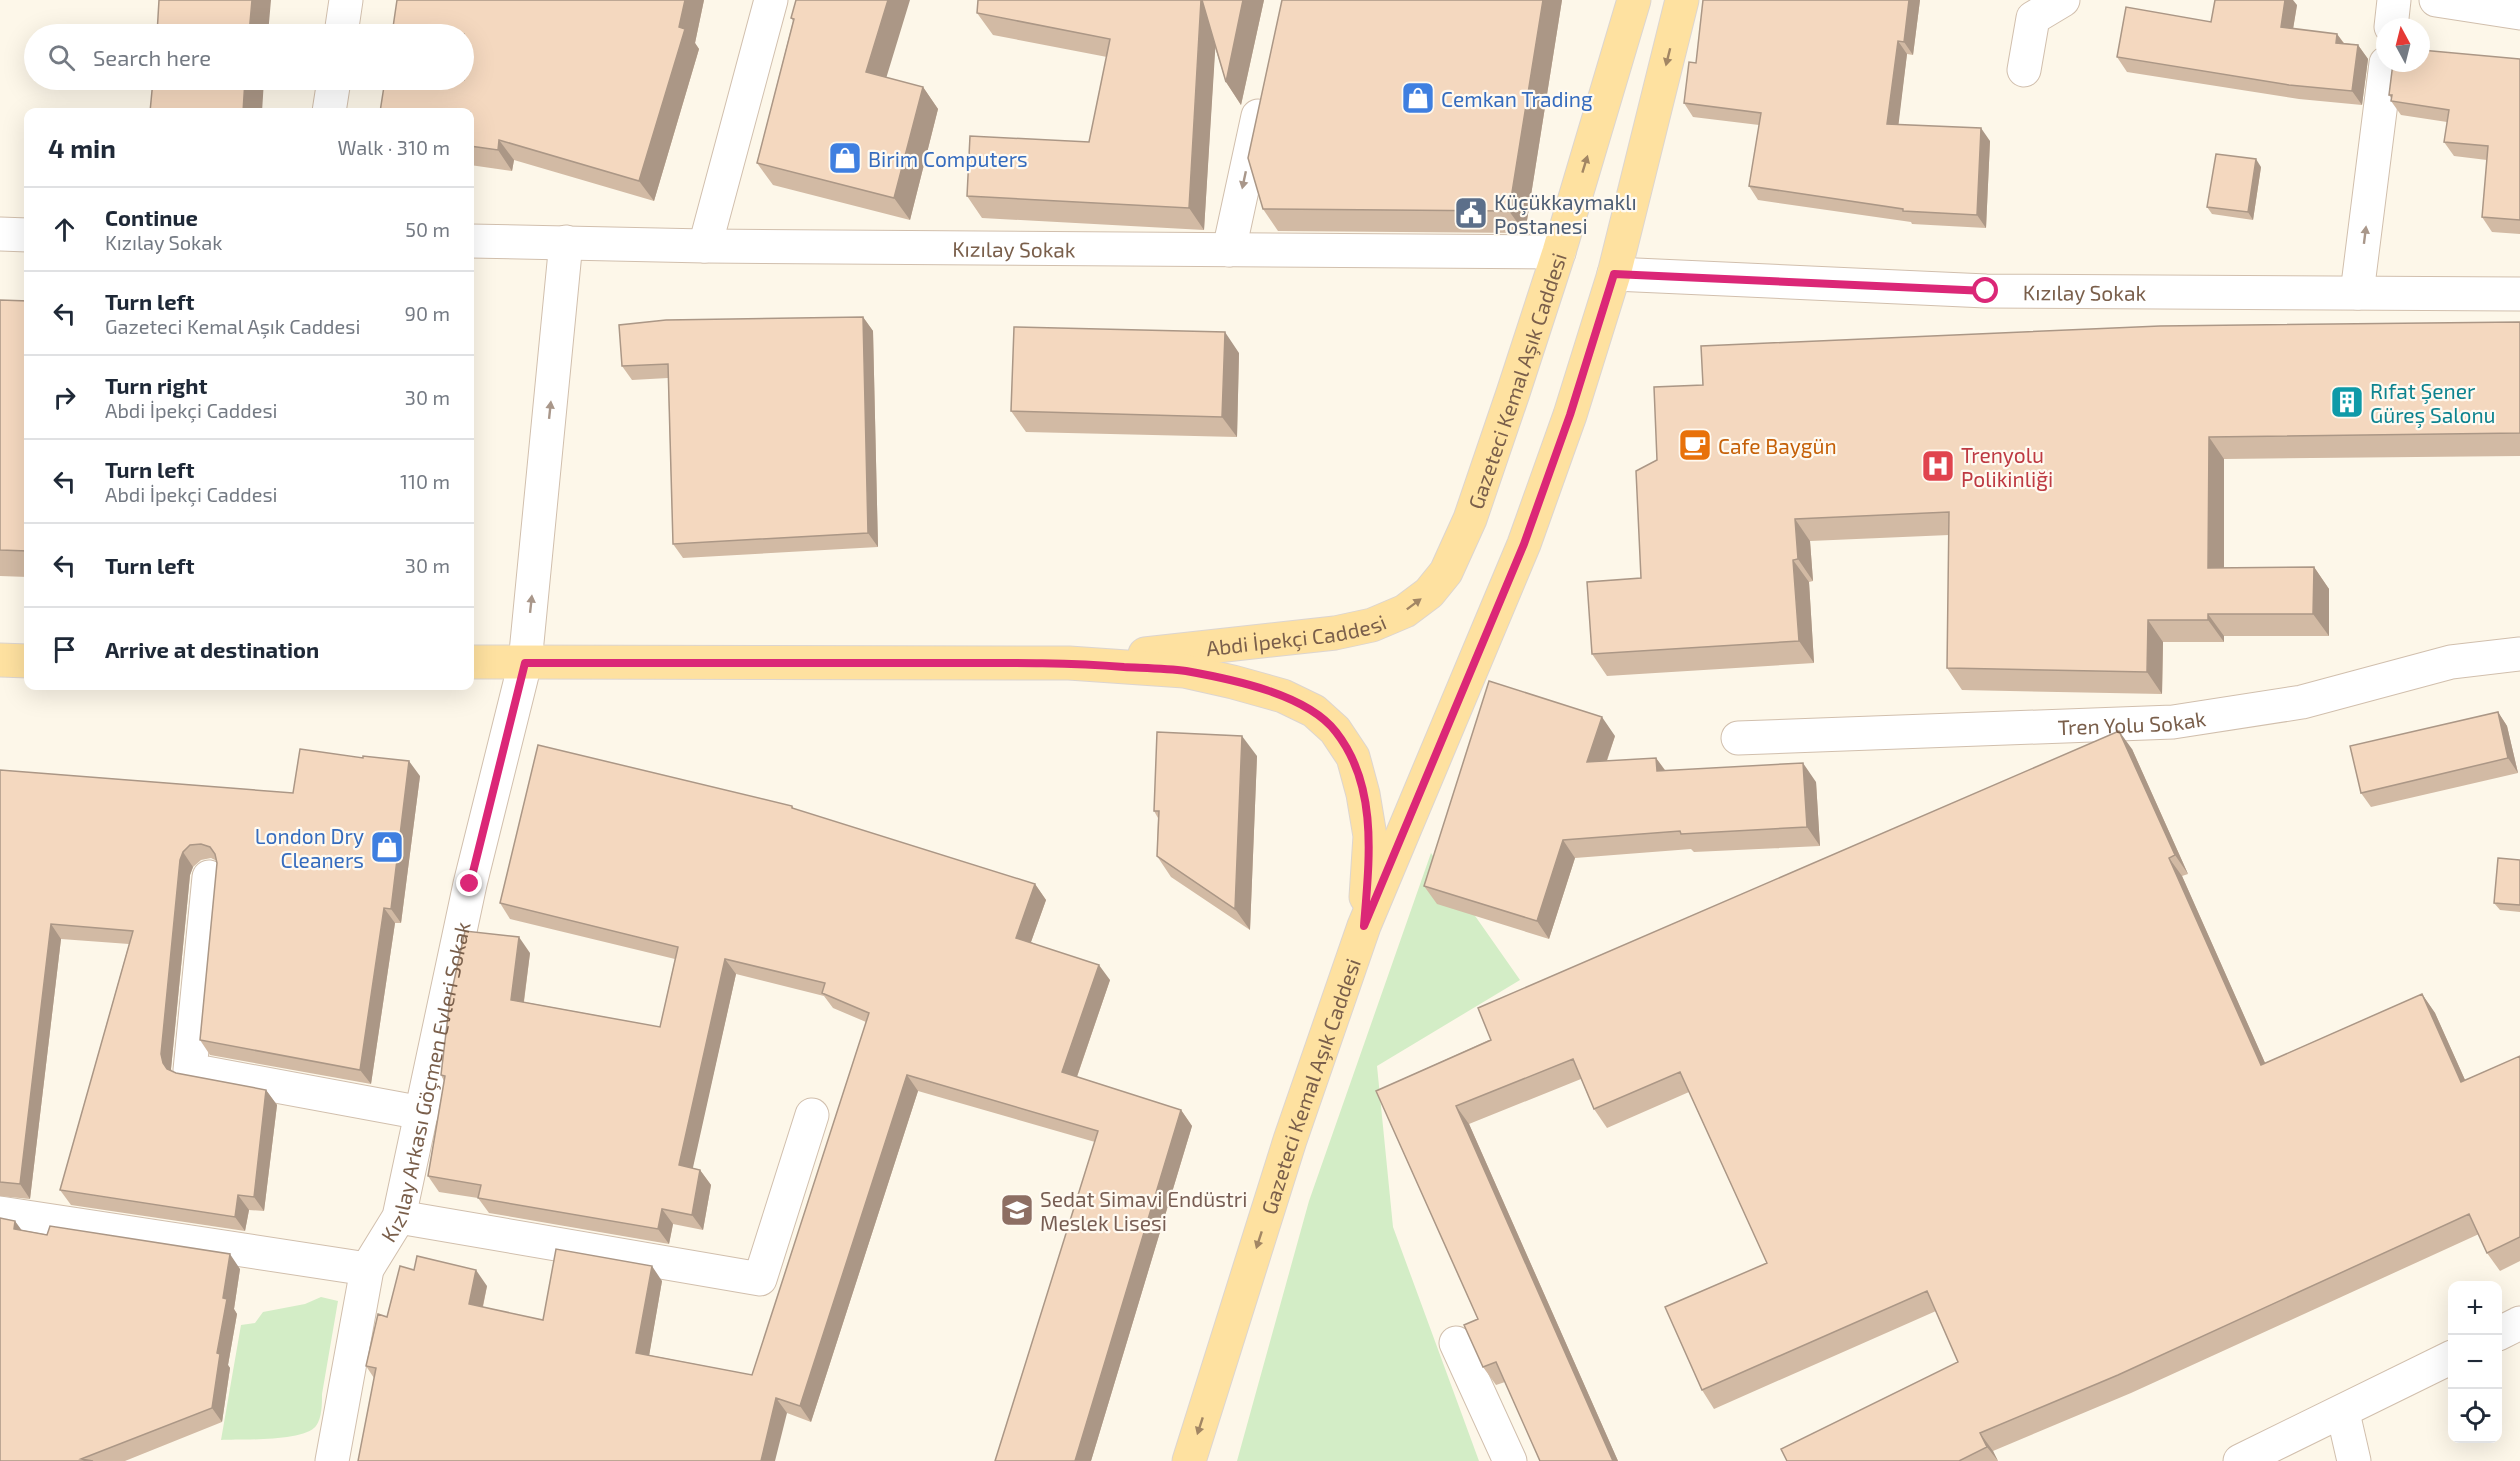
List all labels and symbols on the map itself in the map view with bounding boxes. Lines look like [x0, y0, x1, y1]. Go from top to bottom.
north arrow [2376, 18, 2430, 72]
one-way arrow [1663, 48, 1672, 66]
shop icon: Cemkan Trading [1400, 80, 1436, 116]
place label: Cemkan Trading [1441, 86, 1593, 111]
shop icon: Birim Computers [827, 140, 863, 176]
place label: Birim Computers [868, 146, 1028, 171]
one-way arrow [1581, 155, 1590, 173]
one-way arrow [1239, 171, 1248, 190]
place label: Küçükkaymaklı Postanesi [1494, 189, 1637, 238]
public building icon: Küçükkaymaklı Postanesi [1453, 195, 1489, 231]
one-way arrow [2360, 225, 2369, 244]
street label: Kızılay Sokak [952, 235, 1076, 261]
street label: Gazeteci Kemal Aşık Caddesi [1462, 249, 1570, 512]
route start [1972, 277, 1998, 303]
street label: Kızılay Sokak [2023, 279, 2147, 304]
place label: Rıfat Şener Güreş Salonu [2370, 378, 2496, 429]
building icon: Rıfat Şener Güreş Salonu [2329, 384, 2365, 420]
one-way arrow [545, 401, 555, 420]
cafe icon: Cafe Baygün [1677, 427, 1713, 463]
place label: Cafe Baygün [1718, 433, 1837, 458]
place label: Trenyolu Polikinliği [1961, 442, 2053, 491]
hospital icon: Trenyolu Polikinliği [1920, 448, 1956, 484]
one-way arrow [526, 595, 536, 614]
one-way arrow [1406, 599, 1421, 611]
street label: Abdi İpekçi Caddesi [1205, 608, 1389, 660]
street label: Tren Yolu Sokak [2057, 705, 2208, 739]
place label: London Dry Cleaners [255, 823, 364, 872]
shop icon: London Dry Cleaners [369, 829, 405, 865]
route end [456, 870, 482, 896]
street label: Kızılay Arkası Göçmen Evleri Sokak [375, 919, 474, 1246]
street label: Gazeteci Kemal Aşık Caddesi [1255, 955, 1364, 1217]
place label: Sedat Simavi Endüstri Meslek Lisesi [1040, 1186, 1248, 1235]
school or university icon: Sedat Simavi Endüstri Meslek Lisesi [999, 1192, 1035, 1228]
one-way arrow [1253, 1231, 1263, 1249]
one-way arrow [1195, 1417, 1204, 1435]

